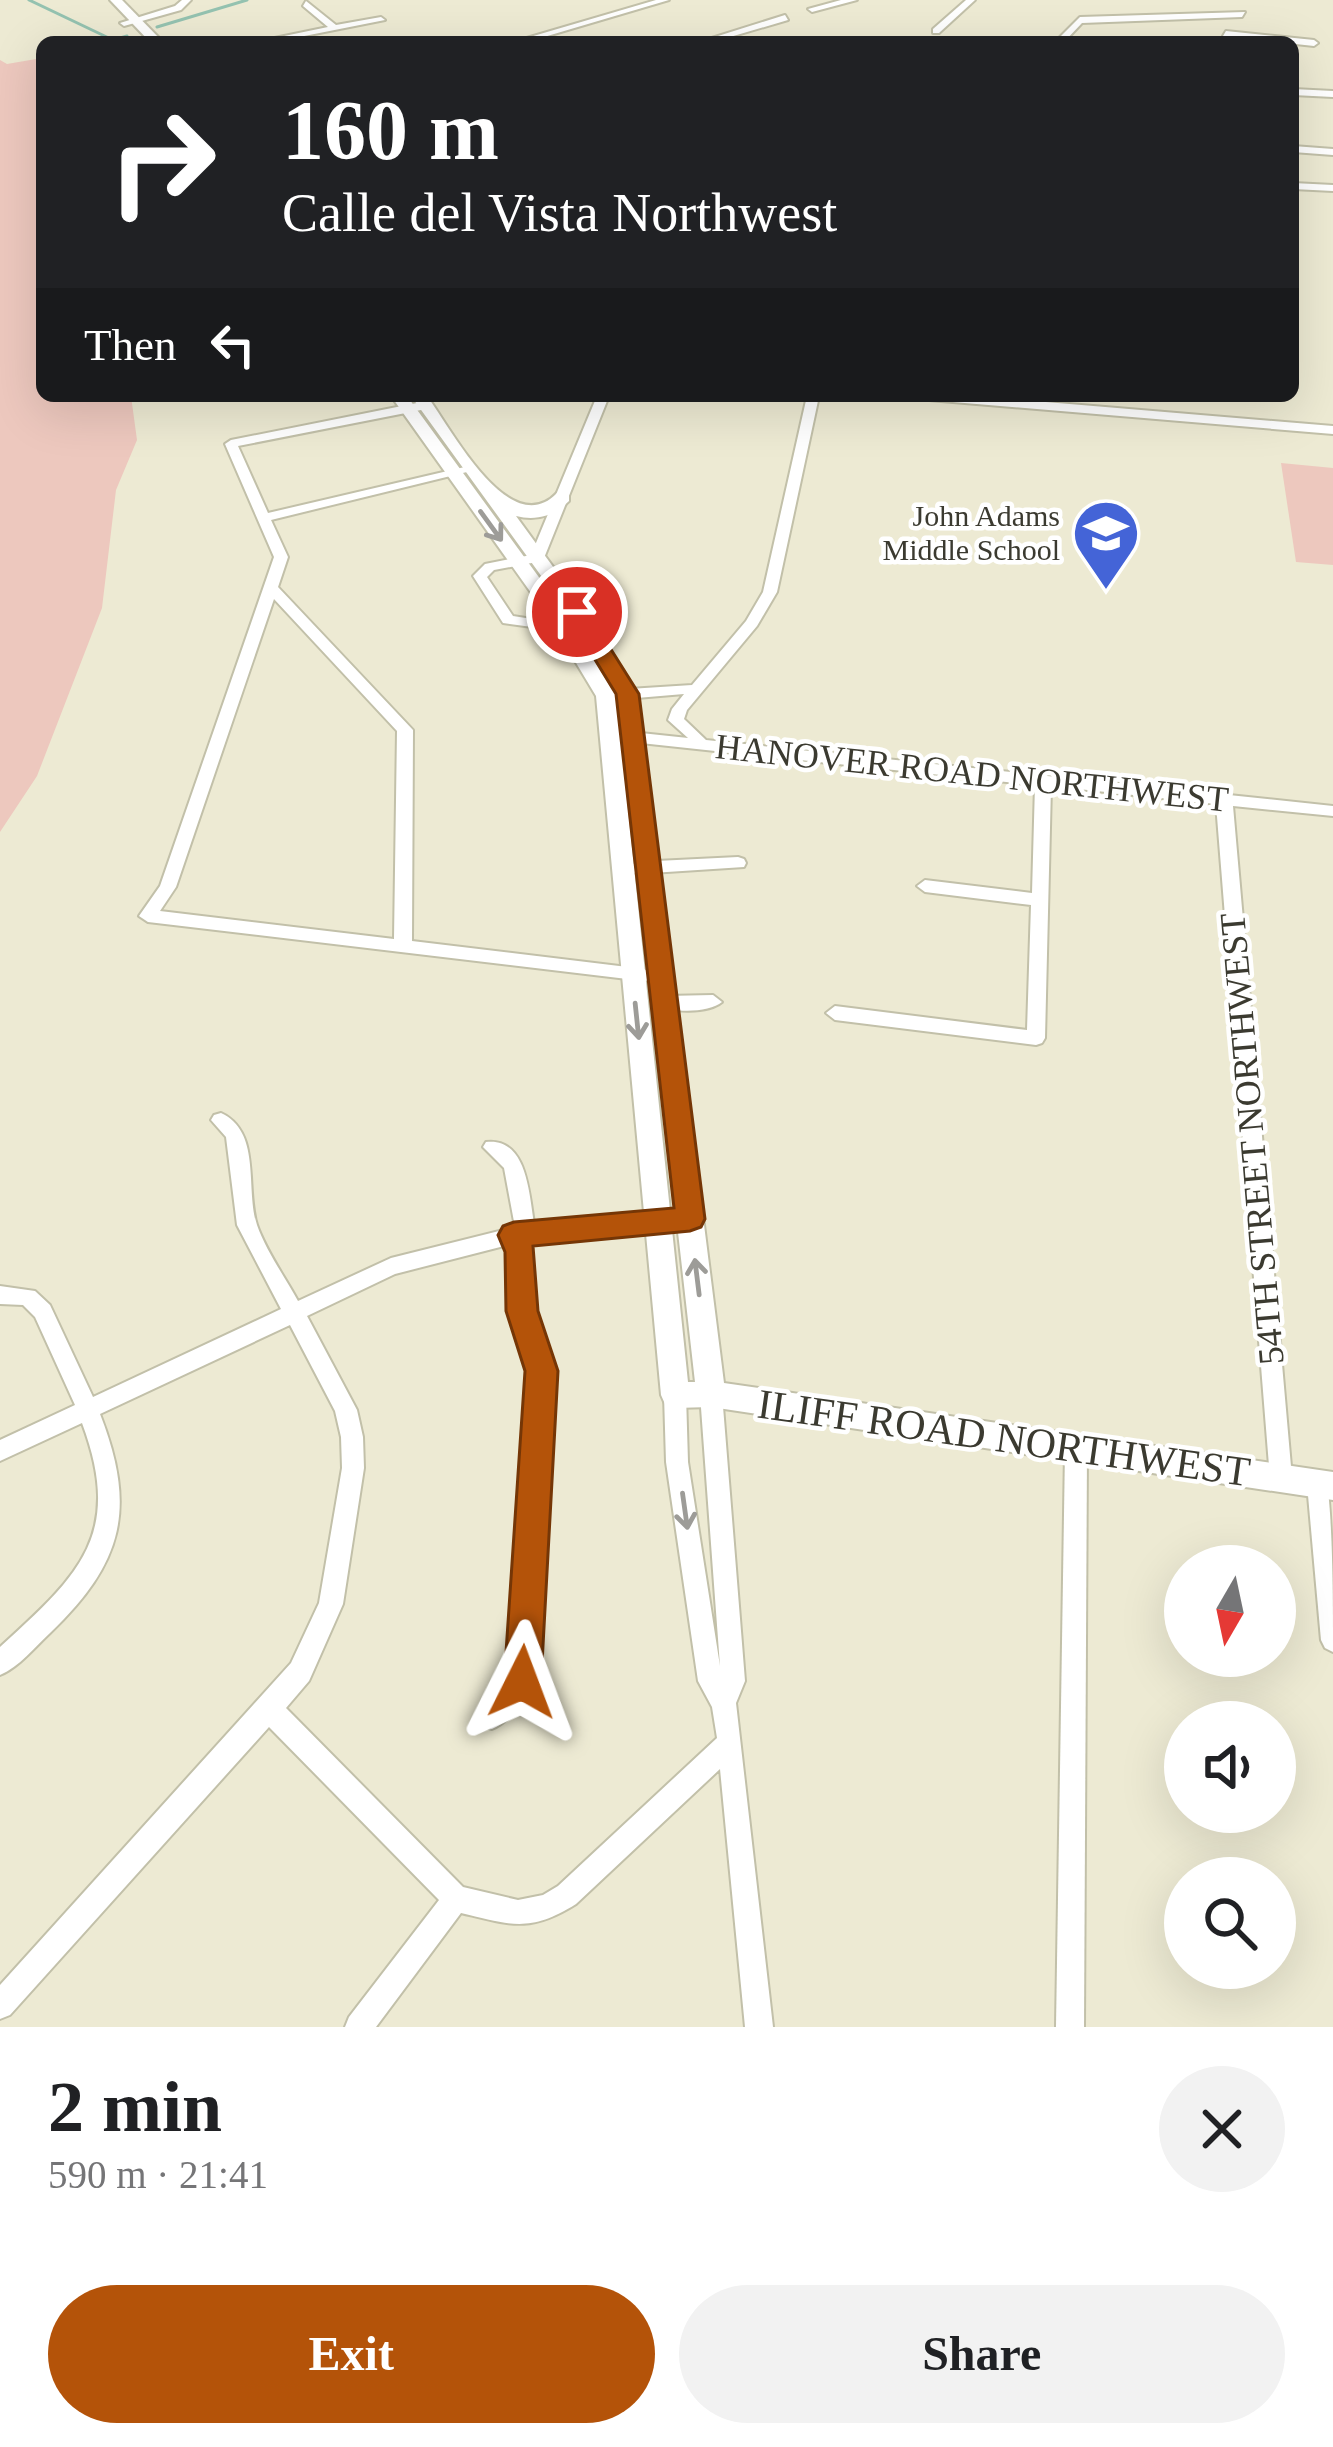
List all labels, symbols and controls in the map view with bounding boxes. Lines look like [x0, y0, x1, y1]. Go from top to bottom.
icon: right [84, 84, 240, 240]
text: 160 m [282, 84, 499, 177]
text: Calle del Vista Northwest [282, 183, 837, 243]
icon: left [200, 312, 266, 378]
text: Then [84, 320, 176, 370]
school or university icon: John Adams Middle School [1071, 498, 1141, 592]
place label: John Adams Middle School [883, 499, 1060, 566]
one-way arrow [478, 509, 503, 542]
pin [526, 561, 628, 663]
icon: arrive [544, 579, 610, 645]
street label: HANOVER ROAD NORTHWEST [713, 726, 1230, 820]
street label: 54TH STREET NORTHWEST [1212, 911, 1292, 1366]
one-way arrow [627, 1001, 649, 1040]
one-way arrow [685, 1259, 708, 1298]
street label: ILIFF ROAD NORTHWEST [755, 1381, 1253, 1495]
one-way arrow [674, 1491, 697, 1530]
north arrow [1164, 1545, 1296, 1677]
map controls [1164, 1545, 1296, 1989]
position arrow [459, 1619, 585, 1745]
button: sound [1164, 1701, 1296, 1833]
button: search [1164, 1857, 1296, 1989]
button: close [1159, 2066, 1285, 2192]
text: 2 min [48, 2067, 222, 2147]
text: 590 m · 21:41 [48, 2153, 268, 2196]
button: Exit [48, 2285, 655, 2423]
button: Share [679, 2285, 1285, 2423]

